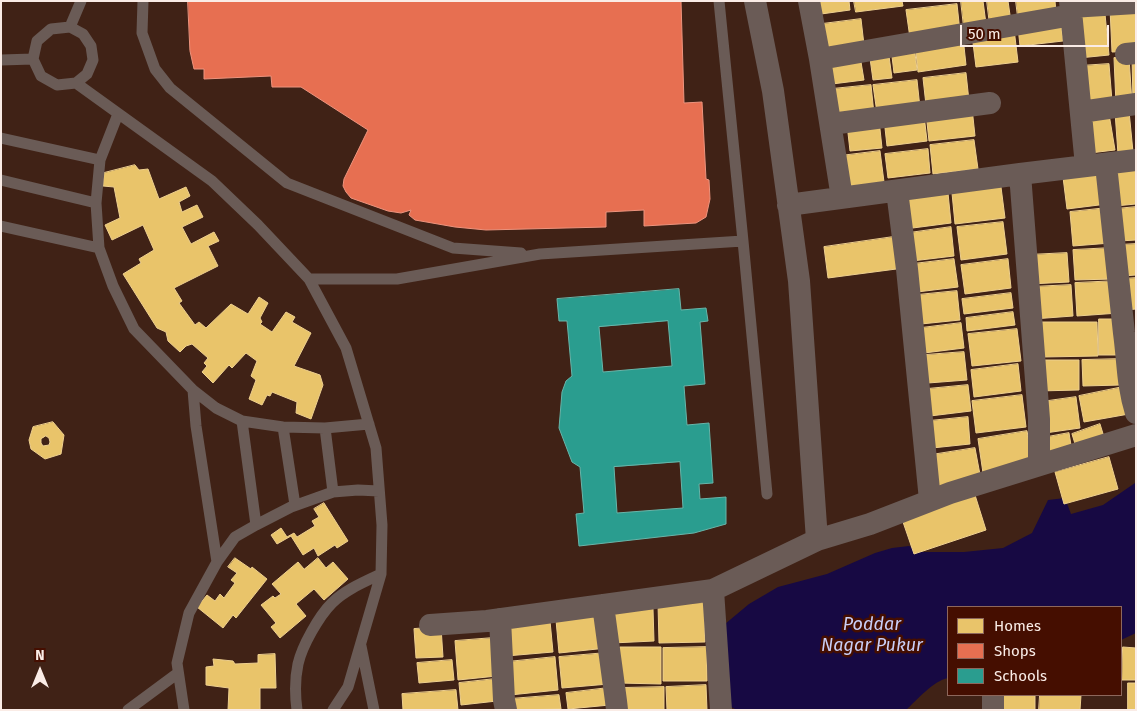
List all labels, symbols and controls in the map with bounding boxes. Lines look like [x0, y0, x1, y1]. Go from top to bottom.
scale bar [962, 15, 1111, 47]
text: 50 m [968, 25, 1001, 43]
legend [947, 606, 1122, 696]
water label: Poddar Nagar Pukur [821, 614, 923, 656]
text: Homes [994, 617, 1041, 635]
text: Shops [994, 642, 1036, 660]
north arrow [15, 646, 65, 696]
text: N [35, 647, 45, 664]
text: Schools [994, 667, 1047, 685]

